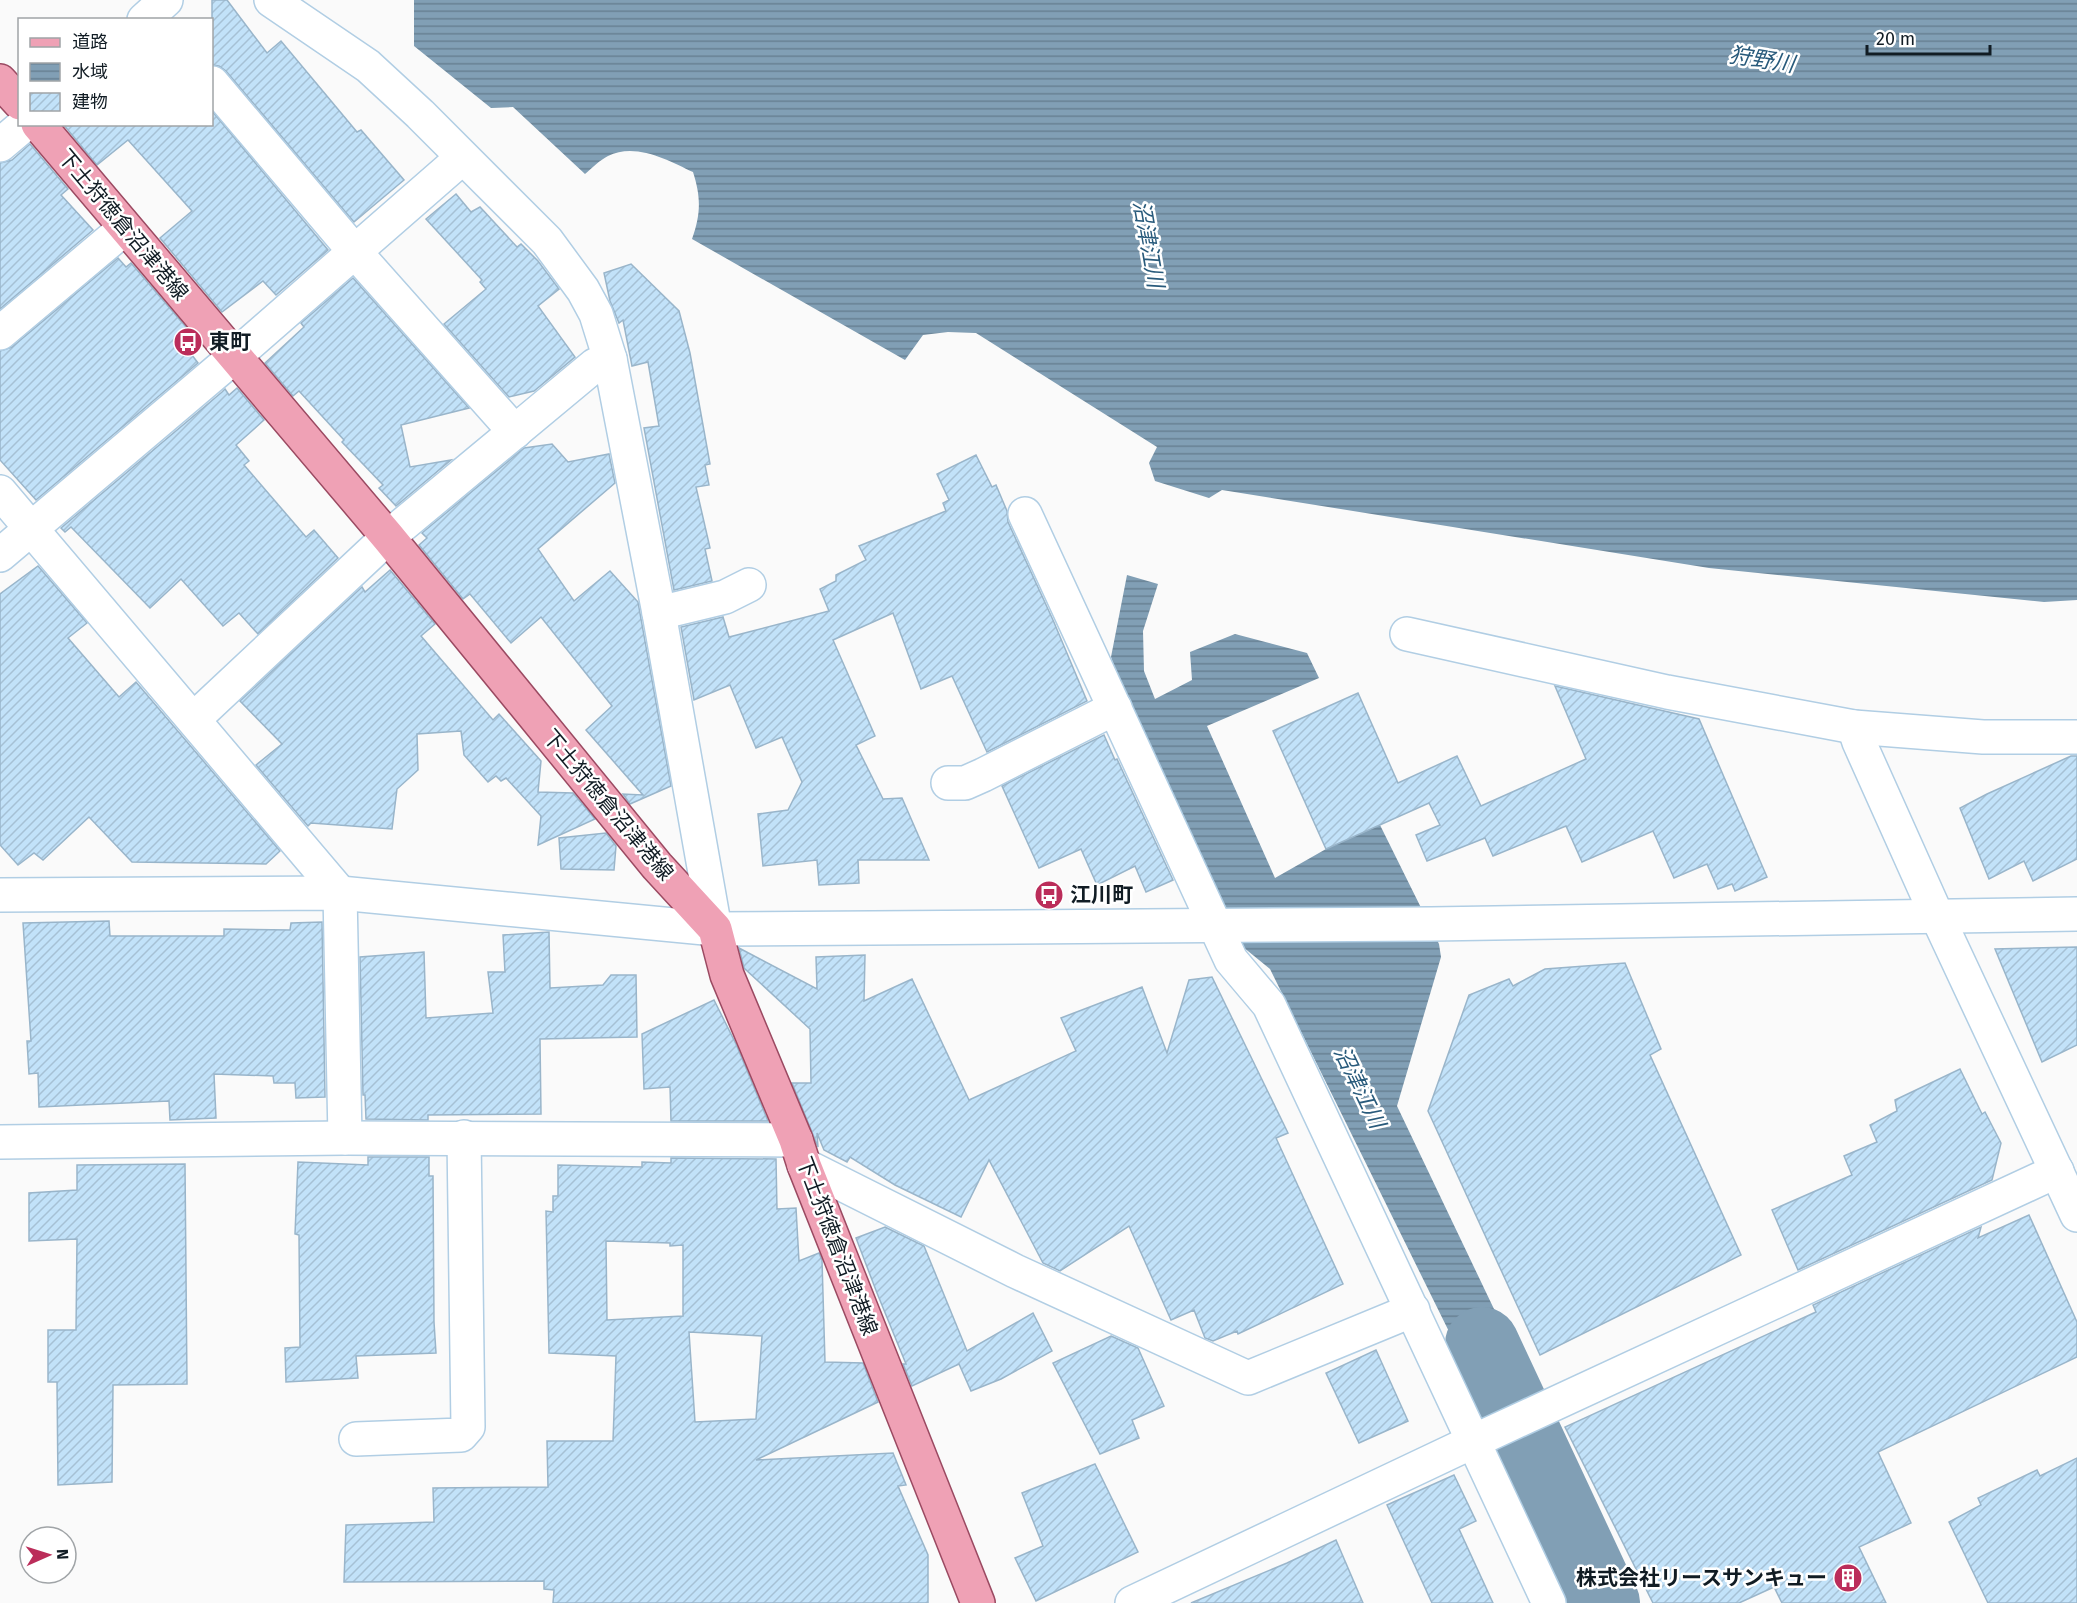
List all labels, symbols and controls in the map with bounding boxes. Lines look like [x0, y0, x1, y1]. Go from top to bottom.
legend [18, 18, 213, 126]
scale bar [1867, 18, 1990, 56]
text: 20 m [1876, 28, 1915, 50]
text: 道路 [72, 31, 108, 53]
water label: 狩野川 [1727, 41, 1799, 78]
text: 水域 [72, 61, 108, 83]
text: 建物 [72, 91, 108, 113]
street label: 下土狩徳倉沼津港線 [52, 144, 194, 306]
water label: 沼津江川 [1128, 198, 1170, 292]
bus stop icon: 東町 [172, 326, 204, 358]
place label: 東町 [209, 329, 251, 355]
street label: 下土狩徳倉沼津港線 [537, 724, 679, 886]
bus stop icon: 江川町 [1033, 879, 1065, 911]
place label: 江川町 [1070, 882, 1133, 908]
water label: 沼津江川 [1328, 1042, 1392, 1134]
street label: 下土狩徳倉沼津港線 [791, 1153, 883, 1339]
north arrow [18, 1525, 78, 1585]
text: N [53, 1548, 72, 1560]
building icon: 株式会社リースサンキュー [1832, 1562, 1864, 1594]
place label: 株式会社リースサンキュー [1576, 1565, 1827, 1591]

